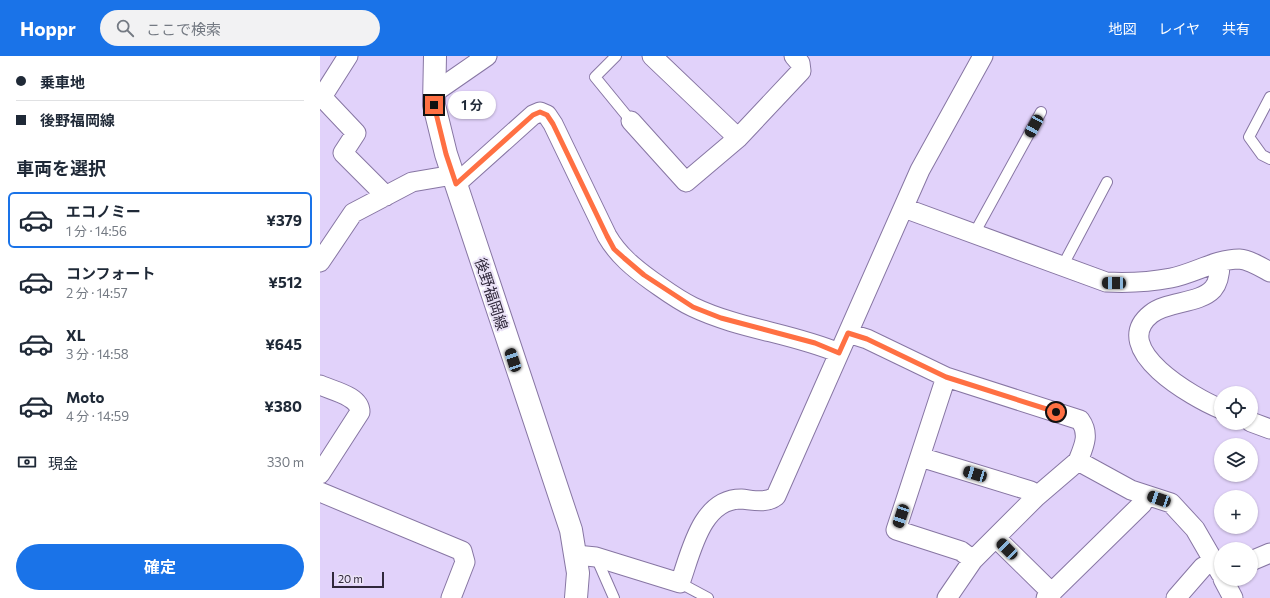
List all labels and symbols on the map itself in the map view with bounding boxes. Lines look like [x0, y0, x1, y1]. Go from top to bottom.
callout: 1 分 [448, 91, 496, 119]
route end [425, 96, 443, 114]
car [1023, 113, 1045, 139]
street label: 後野福岡線 [472, 255, 512, 332]
car [1102, 277, 1126, 289]
car [504, 347, 522, 373]
route start [1047, 403, 1065, 421]
car [962, 465, 988, 483]
car [1146, 489, 1172, 509]
car [892, 503, 910, 529]
car [994, 536, 1020, 562]
scale bar [332, 570, 384, 589]

